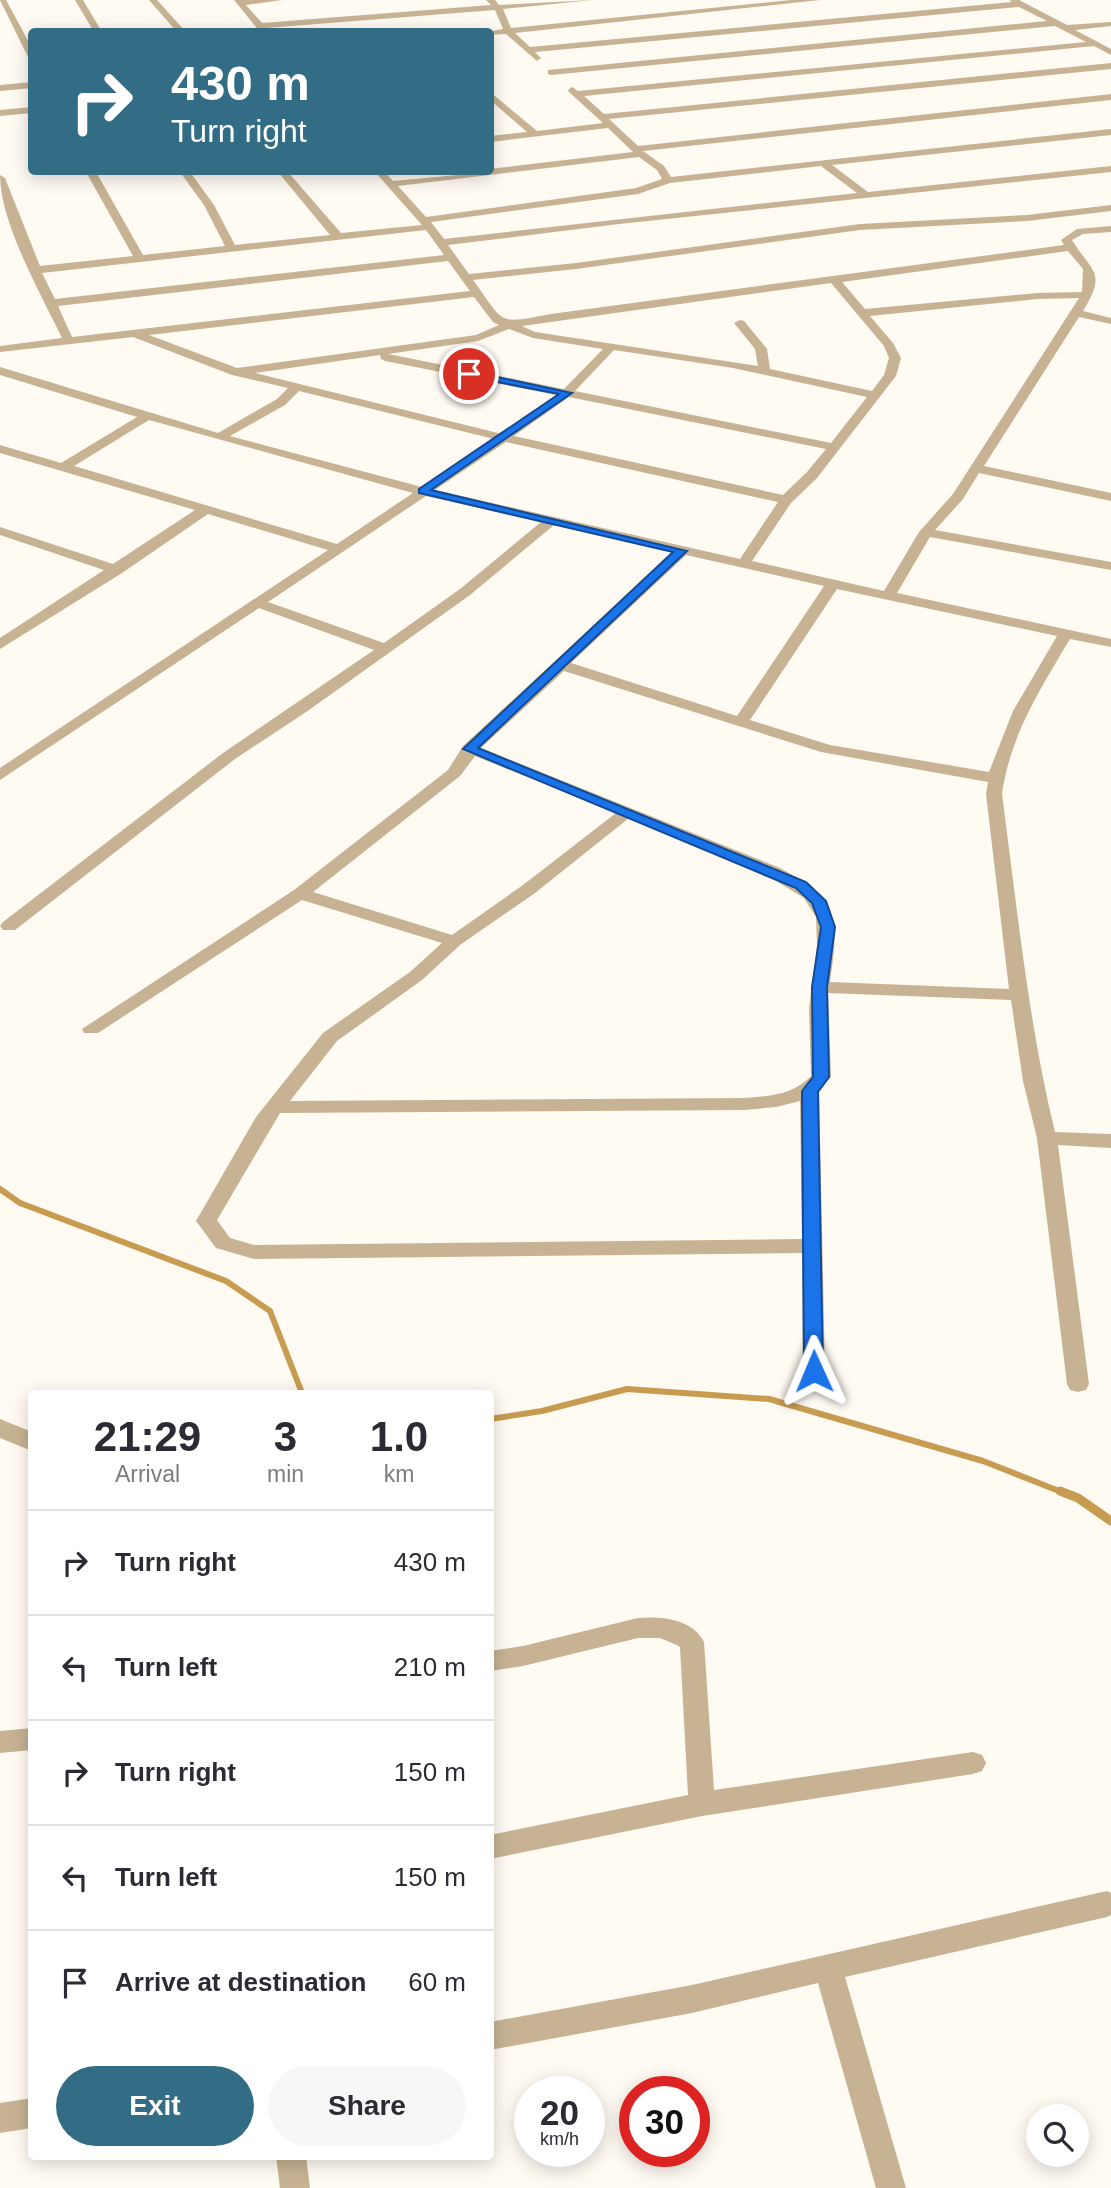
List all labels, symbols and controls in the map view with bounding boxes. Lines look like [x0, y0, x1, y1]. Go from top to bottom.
icon: right [56, 56, 147, 147]
text: 430 m [171, 56, 310, 110]
text: Turn right [171, 113, 307, 149]
pin [439, 344, 499, 404]
icon: arrive [450, 355, 488, 393]
position arrow [777, 1334, 851, 1408]
text: 21:29 [94, 1413, 201, 1460]
text: 3 [274, 1413, 297, 1460]
text: 1.0 [370, 1413, 428, 1460]
text: Arrival [115, 1461, 180, 1487]
text: min [267, 1461, 304, 1487]
text: km [384, 1461, 414, 1487]
icon: right [56, 1544, 94, 1582]
text: Turn right [115, 1547, 236, 1577]
text: 430 m [394, 1547, 466, 1577]
icon: left [56, 1649, 94, 1687]
text: Turn left [115, 1652, 217, 1682]
text: 210 m [394, 1652, 466, 1682]
icon: right [56, 1754, 94, 1792]
text: Turn right [115, 1757, 236, 1787]
text: 150 m [394, 1757, 466, 1787]
icon: left [56, 1859, 94, 1897]
text: Turn left [115, 1862, 217, 1892]
text: 150 m [394, 1862, 466, 1892]
icon: arrive [56, 1964, 94, 2002]
text: Arrive at destination [115, 1967, 366, 1997]
text: 60 m [408, 1967, 466, 1997]
button: Exit [56, 2066, 254, 2146]
button: Share [268, 2066, 466, 2146]
speed limit sign: 30 [619, 2076, 710, 2167]
text: 20 [540, 2093, 579, 2132]
map controls [1026, 2104, 1089, 2167]
button: search [1026, 2104, 1089, 2167]
text: km/h [540, 2129, 579, 2149]

